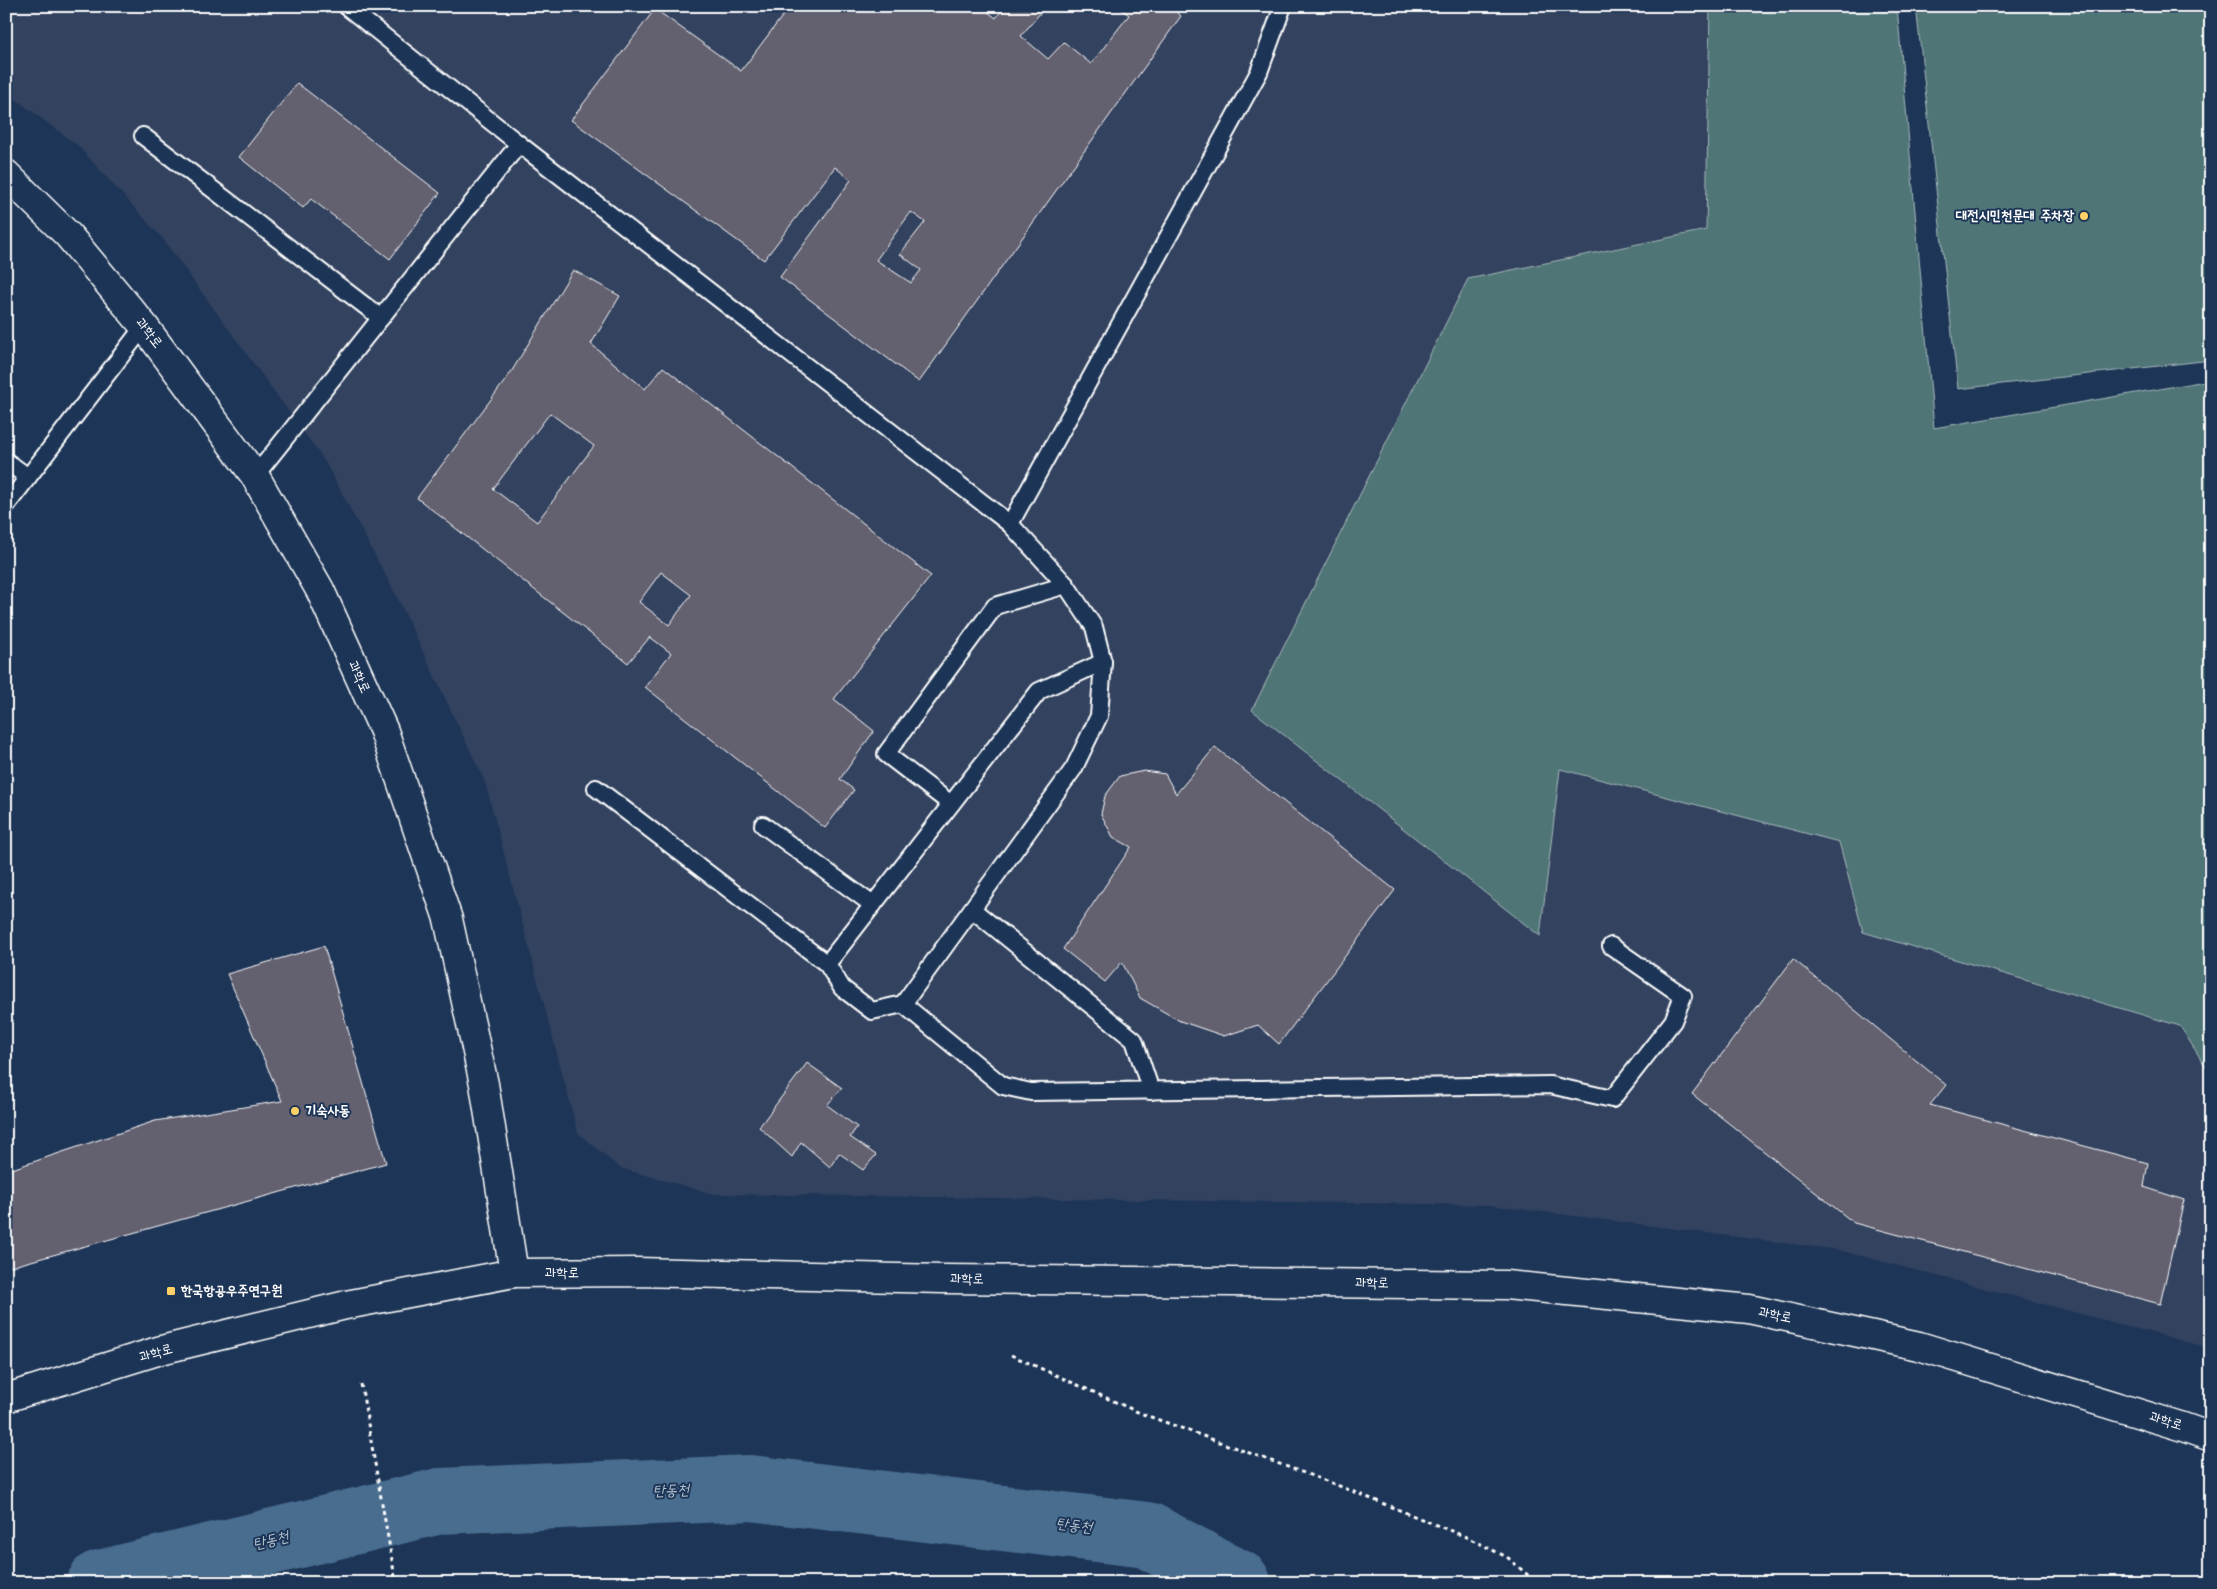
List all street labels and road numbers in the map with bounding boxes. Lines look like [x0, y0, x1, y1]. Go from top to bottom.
street label: 과학로 [130, 313, 168, 353]
street label: 과학로 [342, 657, 376, 697]
street label: 과학로 [545, 1262, 579, 1284]
street label: 과학로 [950, 1268, 984, 1290]
street label: 과학로 [1355, 1272, 1389, 1294]
street label: 과학로 [1756, 1301, 1794, 1329]
street label: 과학로 [137, 1338, 175, 1368]
street label: 과학로 [2147, 1406, 2185, 1436]

